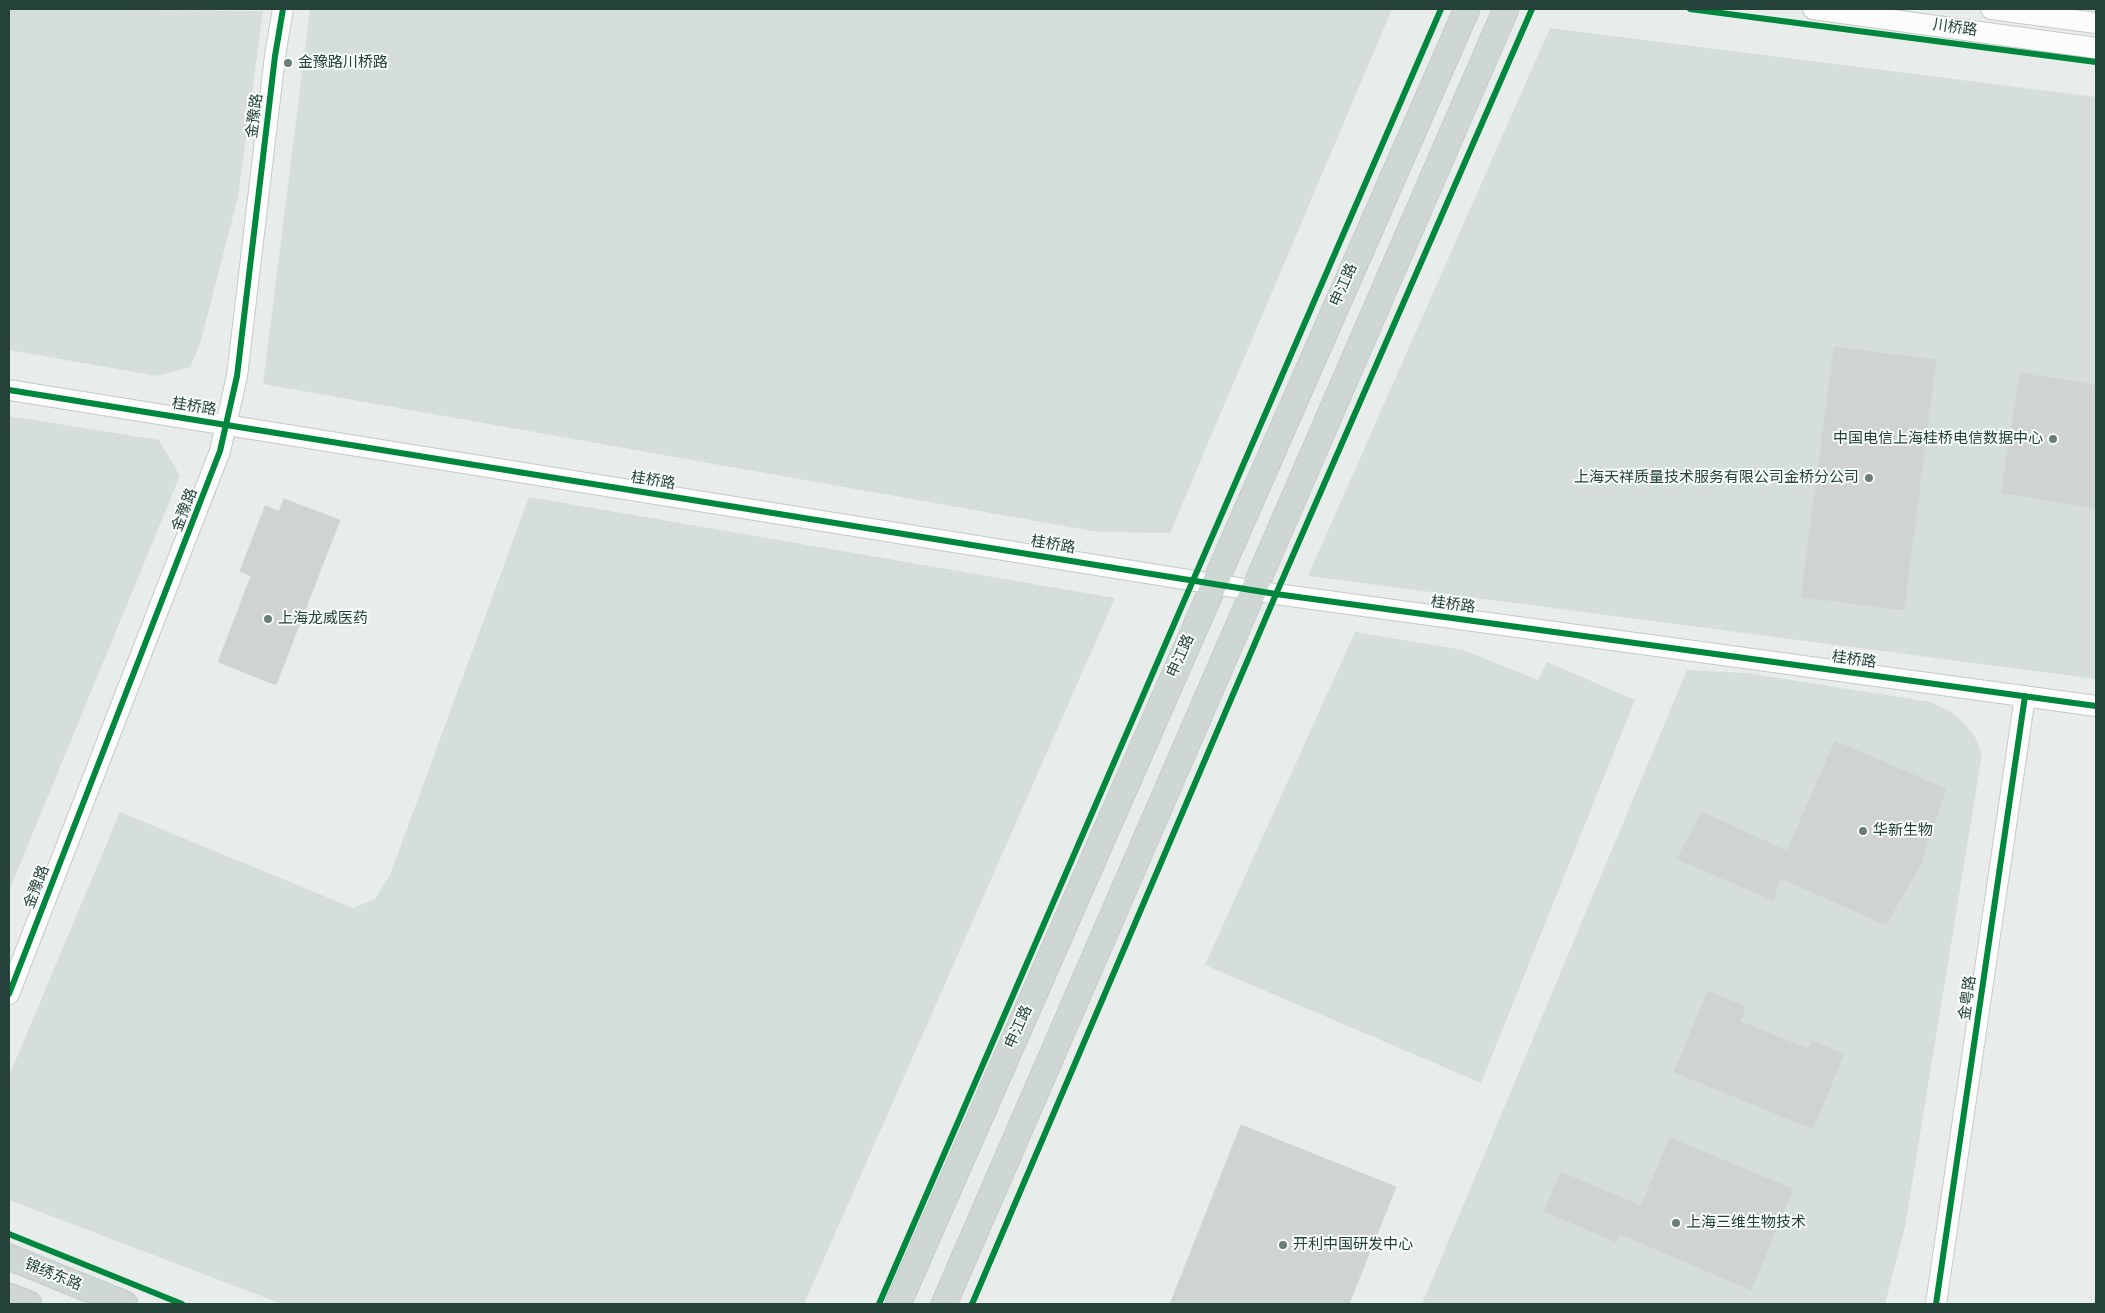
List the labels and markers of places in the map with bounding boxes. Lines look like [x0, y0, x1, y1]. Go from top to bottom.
place label: 金豫路川桥路 [298, 54, 388, 72]
marker: 金豫路川桥路 [282, 57, 294, 69]
place label: 中国电信上海桂桥电信数据中心 [1833, 430, 2043, 448]
marker: 中国电信上海桂桥电信数据中心 [2047, 433, 2059, 445]
place label: 上海天祥质量技术服务有限公司金桥分公司 [1574, 469, 1859, 487]
marker: 上海天祥质量技术服务有限公司金桥分公司 [1863, 472, 1875, 484]
place label: 上海龙威医药 [278, 610, 368, 628]
marker: 上海龙威医药 [262, 613, 274, 625]
place label: 华新生物 [1873, 822, 1933, 840]
marker: 华新生物 [1857, 825, 1869, 837]
place label: 上海三维生物技术 [1686, 1214, 1806, 1232]
marker: 上海三维生物技术 [1670, 1217, 1682, 1229]
place label: 开利中国研发中心 [1293, 1236, 1413, 1254]
marker: 开利中国研发中心 [1277, 1239, 1289, 1251]

